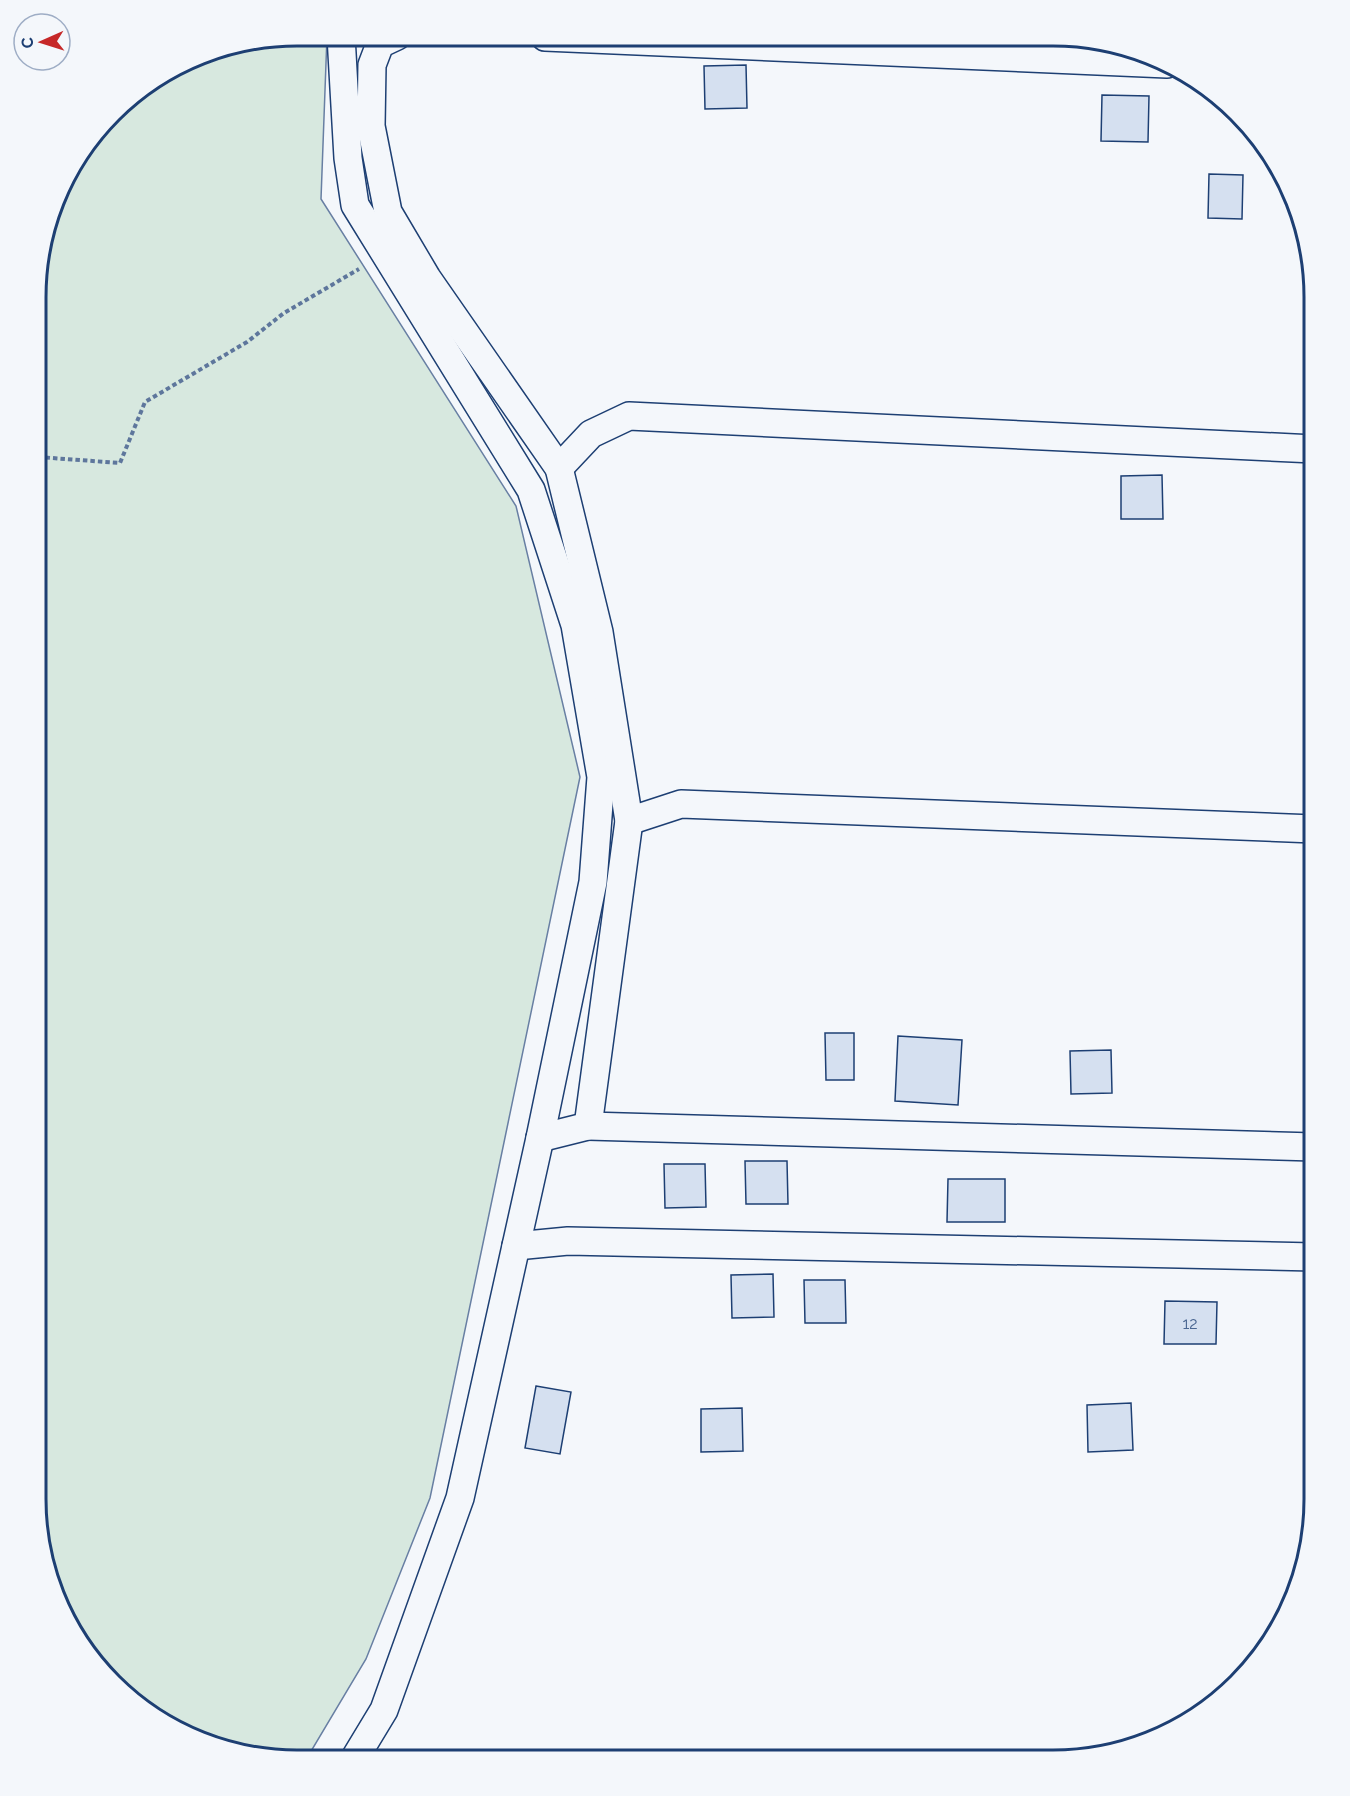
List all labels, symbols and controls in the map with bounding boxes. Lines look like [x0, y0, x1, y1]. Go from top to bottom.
north arrow [12, 12, 72, 72]
text: С [18, 37, 37, 49]
house number: 12 [1182, 1314, 1198, 1333]

